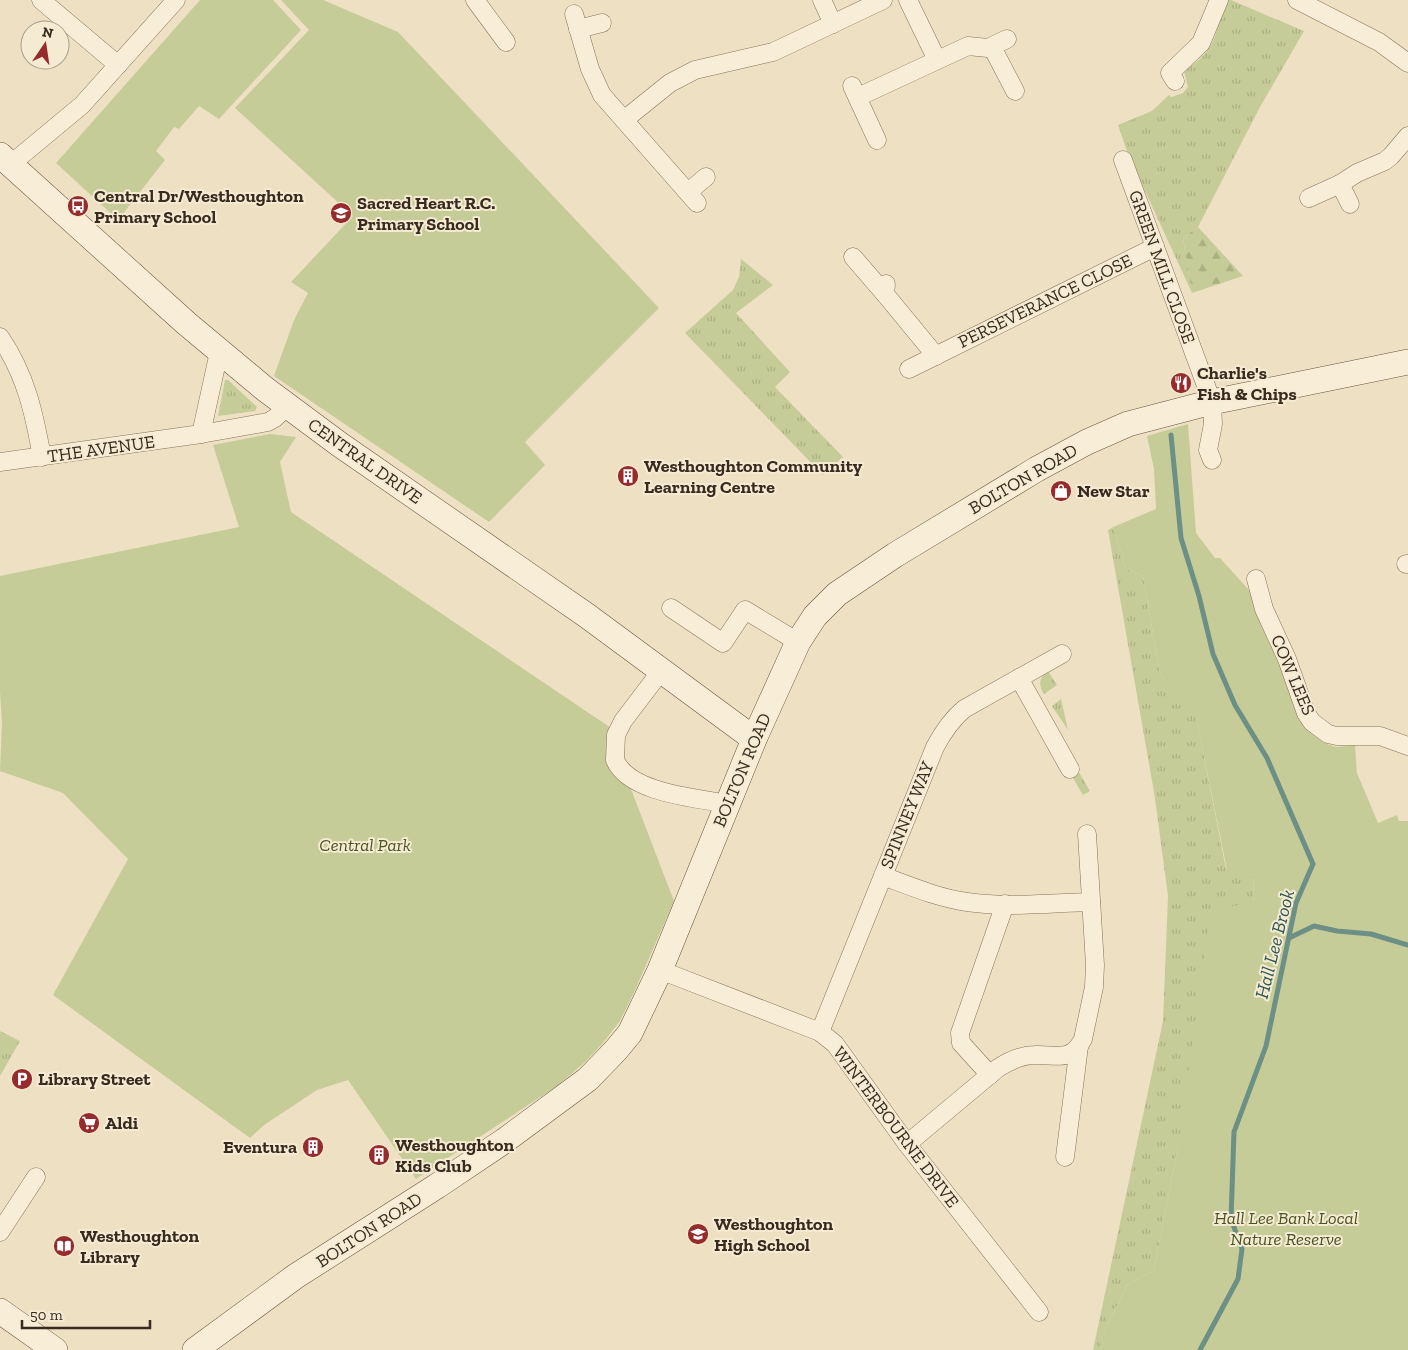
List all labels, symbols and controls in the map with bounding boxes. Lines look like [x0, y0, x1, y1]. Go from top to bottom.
north arrow [20, 20, 70, 70]
text: N [41, 23, 55, 42]
place label: Central Dr/Westhoughton Primary School [94, 185, 304, 228]
street label: GREEN MILL CLOSE [1124, 187, 1200, 347]
place label: Sacred Heart R.C. Primary School [357, 192, 495, 235]
bus stop icon: Central Dr/Westhoughton Primary School [66, 194, 90, 218]
school or university icon: Sacred Heart R.C. Primary School [329, 201, 353, 225]
street label: PERSEVERANCE CLOSE [954, 249, 1136, 353]
place label: Charlie's Fish & Chips [1197, 362, 1297, 405]
restaurant icon: Charlie's Fish & Chips [1169, 371, 1193, 395]
street label: CENTRAL DRIVE [304, 413, 426, 509]
street label: THE AVENUE [46, 431, 156, 467]
street label: BOLTON ROAD [965, 439, 1081, 519]
place label: Westhoughton Community Learning Centre [644, 455, 863, 498]
building icon: Westhoughton Community Learning Centre [616, 464, 640, 488]
shop icon: New Star [1049, 479, 1073, 503]
place label: New Star [1077, 480, 1150, 502]
street label: COW LEES [1266, 631, 1320, 719]
street label: BOLTON ROAD [708, 710, 776, 830]
street label: SPINNEY WAY [875, 758, 939, 872]
park label: Central Park [319, 834, 411, 856]
water label: Hall Lee Brook [1250, 887, 1299, 1001]
street label: WINTERBOURNE DRIVE [828, 1042, 964, 1212]
parking icon: Library Street [10, 1067, 34, 1091]
place label: Library Street [38, 1068, 151, 1090]
supermarket icon: Aldi [77, 1111, 101, 1135]
place label: Aldi [105, 1112, 139, 1134]
place label: Westhoughton Kids Club [395, 1134, 515, 1177]
building icon: Eventura [301, 1135, 325, 1159]
place label: Eventura [223, 1136, 297, 1158]
building icon: Westhoughton Kids Club [367, 1143, 391, 1167]
street label: BOLTON ROAD [312, 1188, 426, 1272]
park label: Hall Lee Bank Local Nature Reserve [1214, 1207, 1358, 1250]
place label: Westhoughton High School [714, 1213, 834, 1256]
school or university icon: Westhoughton High School [686, 1222, 710, 1246]
place label: Westhoughton Library [80, 1225, 200, 1268]
library icon: Westhoughton Library [52, 1234, 76, 1258]
scale bar [22, 1298, 150, 1330]
text: 50 m [30, 1306, 63, 1324]

